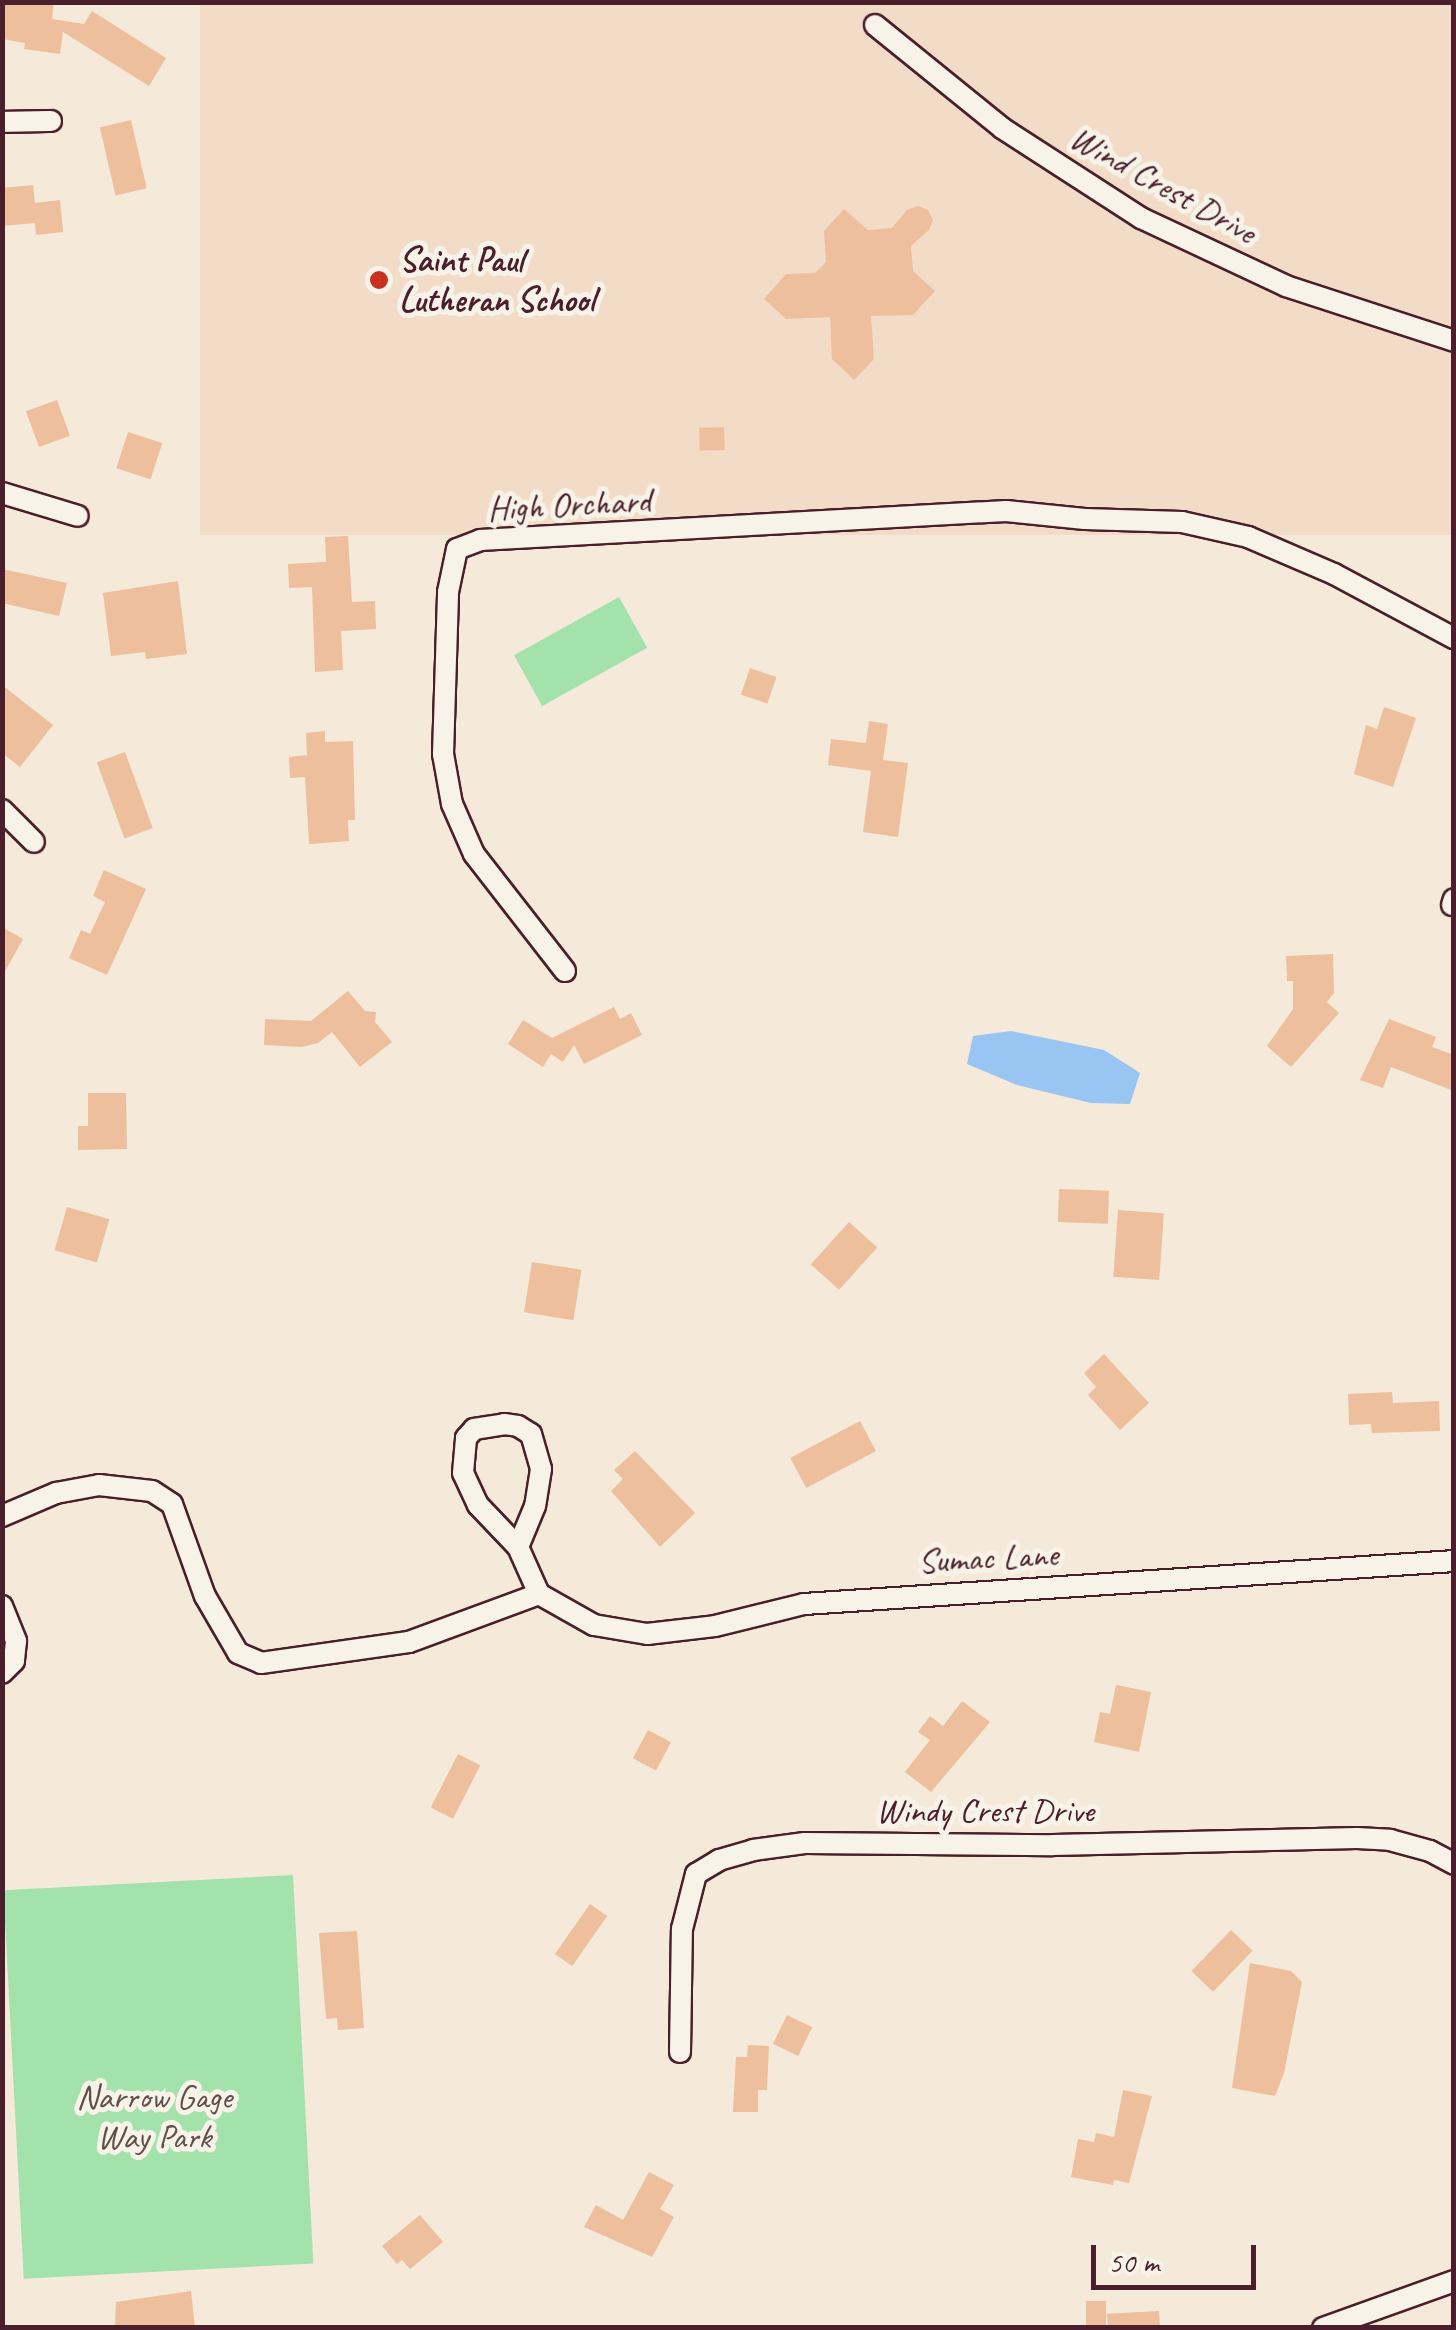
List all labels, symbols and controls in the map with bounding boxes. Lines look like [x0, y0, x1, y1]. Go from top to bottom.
street label: Wind Crest Drive [1063, 117, 1263, 253]
place label: Saint Paul Lutheran School [399, 239, 594, 321]
marker: Saint Paul Lutheran School [368, 269, 390, 291]
street label: High Orchard [486, 480, 652, 530]
street label: Sumac Lane [917, 1533, 1059, 1583]
street label: Windy Crest Drive [876, 1790, 1094, 1832]
park label: Narrow Gage Way Park [76, 2076, 232, 2158]
scale bar [1096, 2225, 1261, 2287]
text: 50 m [1108, 2243, 1159, 2281]

